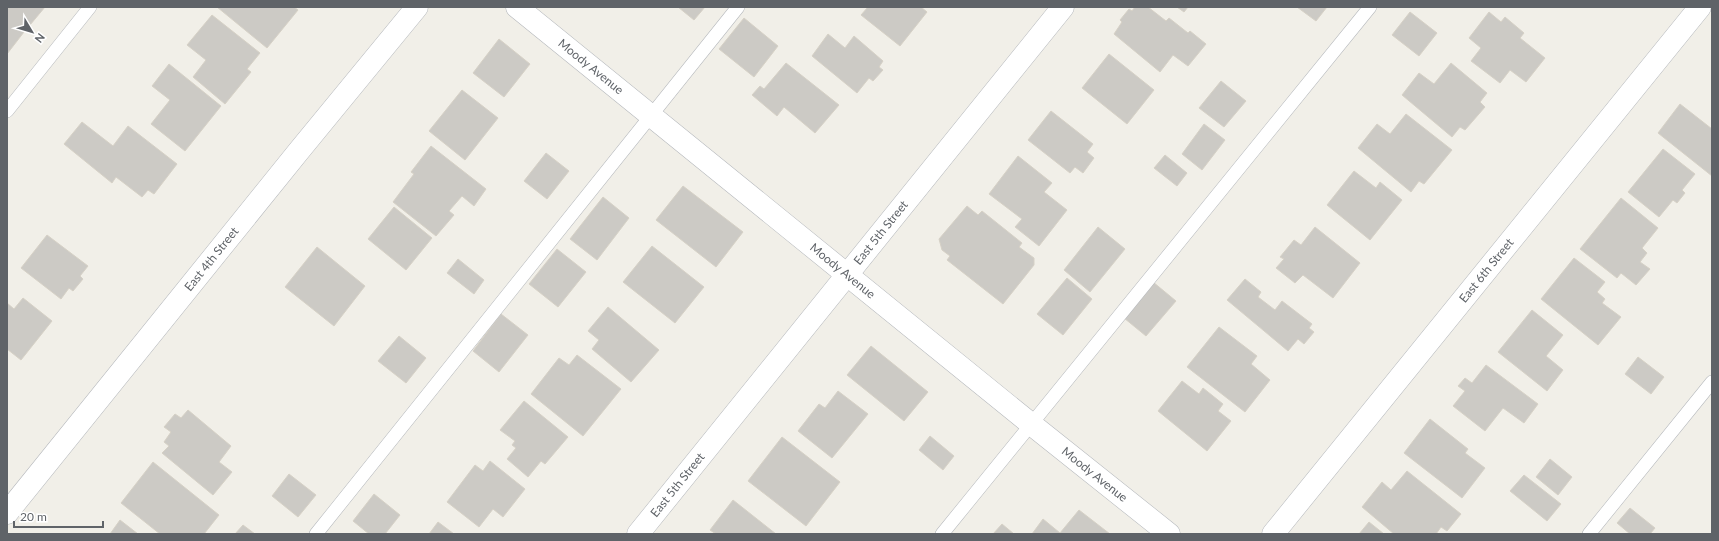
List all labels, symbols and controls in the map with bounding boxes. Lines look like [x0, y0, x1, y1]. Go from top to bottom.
north arrow [12, 12, 52, 52]
text: N [33, 31, 48, 46]
street label: Moody Avenue [555, 36, 627, 97]
street label: East 5th Street [850, 197, 911, 268]
street label: East 4th Street [181, 223, 242, 294]
street label: East 6th Street [1456, 235, 1517, 305]
street label: Moody Avenue [807, 240, 878, 302]
street label: Moody Avenue [1059, 443, 1131, 505]
street label: East 5th Street [647, 449, 708, 520]
scale bar [14, 503, 103, 529]
text: 20 m [20, 509, 47, 524]

